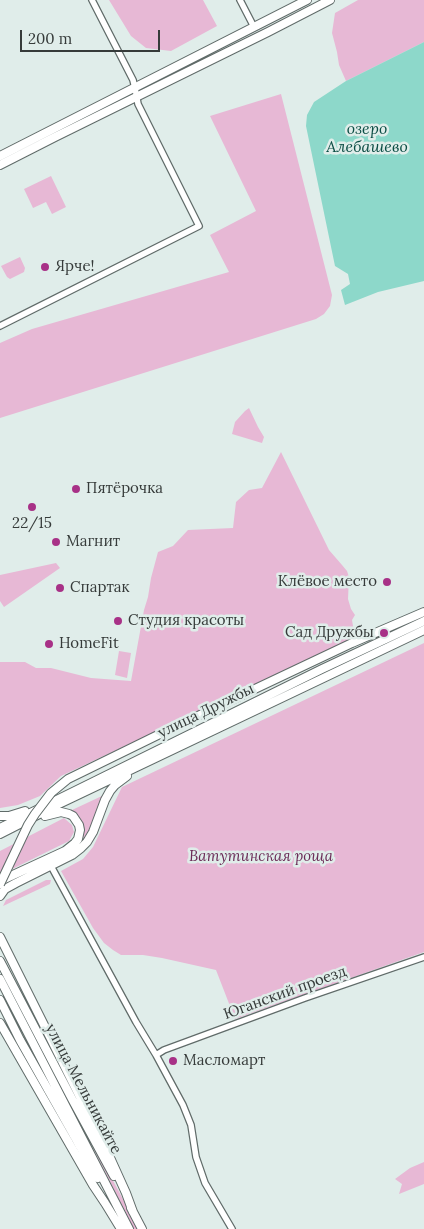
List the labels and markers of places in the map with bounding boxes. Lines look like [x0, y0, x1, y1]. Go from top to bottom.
place label: Ярче! [55, 258, 95, 276]
marker: Ярче! [39, 261, 51, 273]
place label: Пятёрочка [86, 480, 163, 498]
marker: Пятёрочка [70, 483, 82, 495]
marker: 22/15 [26, 501, 38, 513]
place label: 22/15 [12, 515, 52, 533]
place label: Магнит [66, 533, 120, 551]
marker: Магнит [50, 536, 62, 548]
place label: Клёвое место [278, 573, 377, 591]
marker: Клёвое место [381, 576, 393, 588]
place label: Спартак [70, 579, 130, 597]
marker: Спартак [54, 582, 66, 594]
place label: Студия красоты [128, 612, 244, 630]
marker: Студия красоты [112, 615, 124, 627]
place label: Сад Дружбы [285, 624, 374, 642]
marker: Сад Дружбы [378, 627, 390, 639]
place label: HomeFit [59, 635, 119, 653]
marker: HomeFit [43, 638, 55, 650]
place label: Масломарт [183, 1052, 265, 1070]
marker: Масломарт [167, 1055, 179, 1067]

